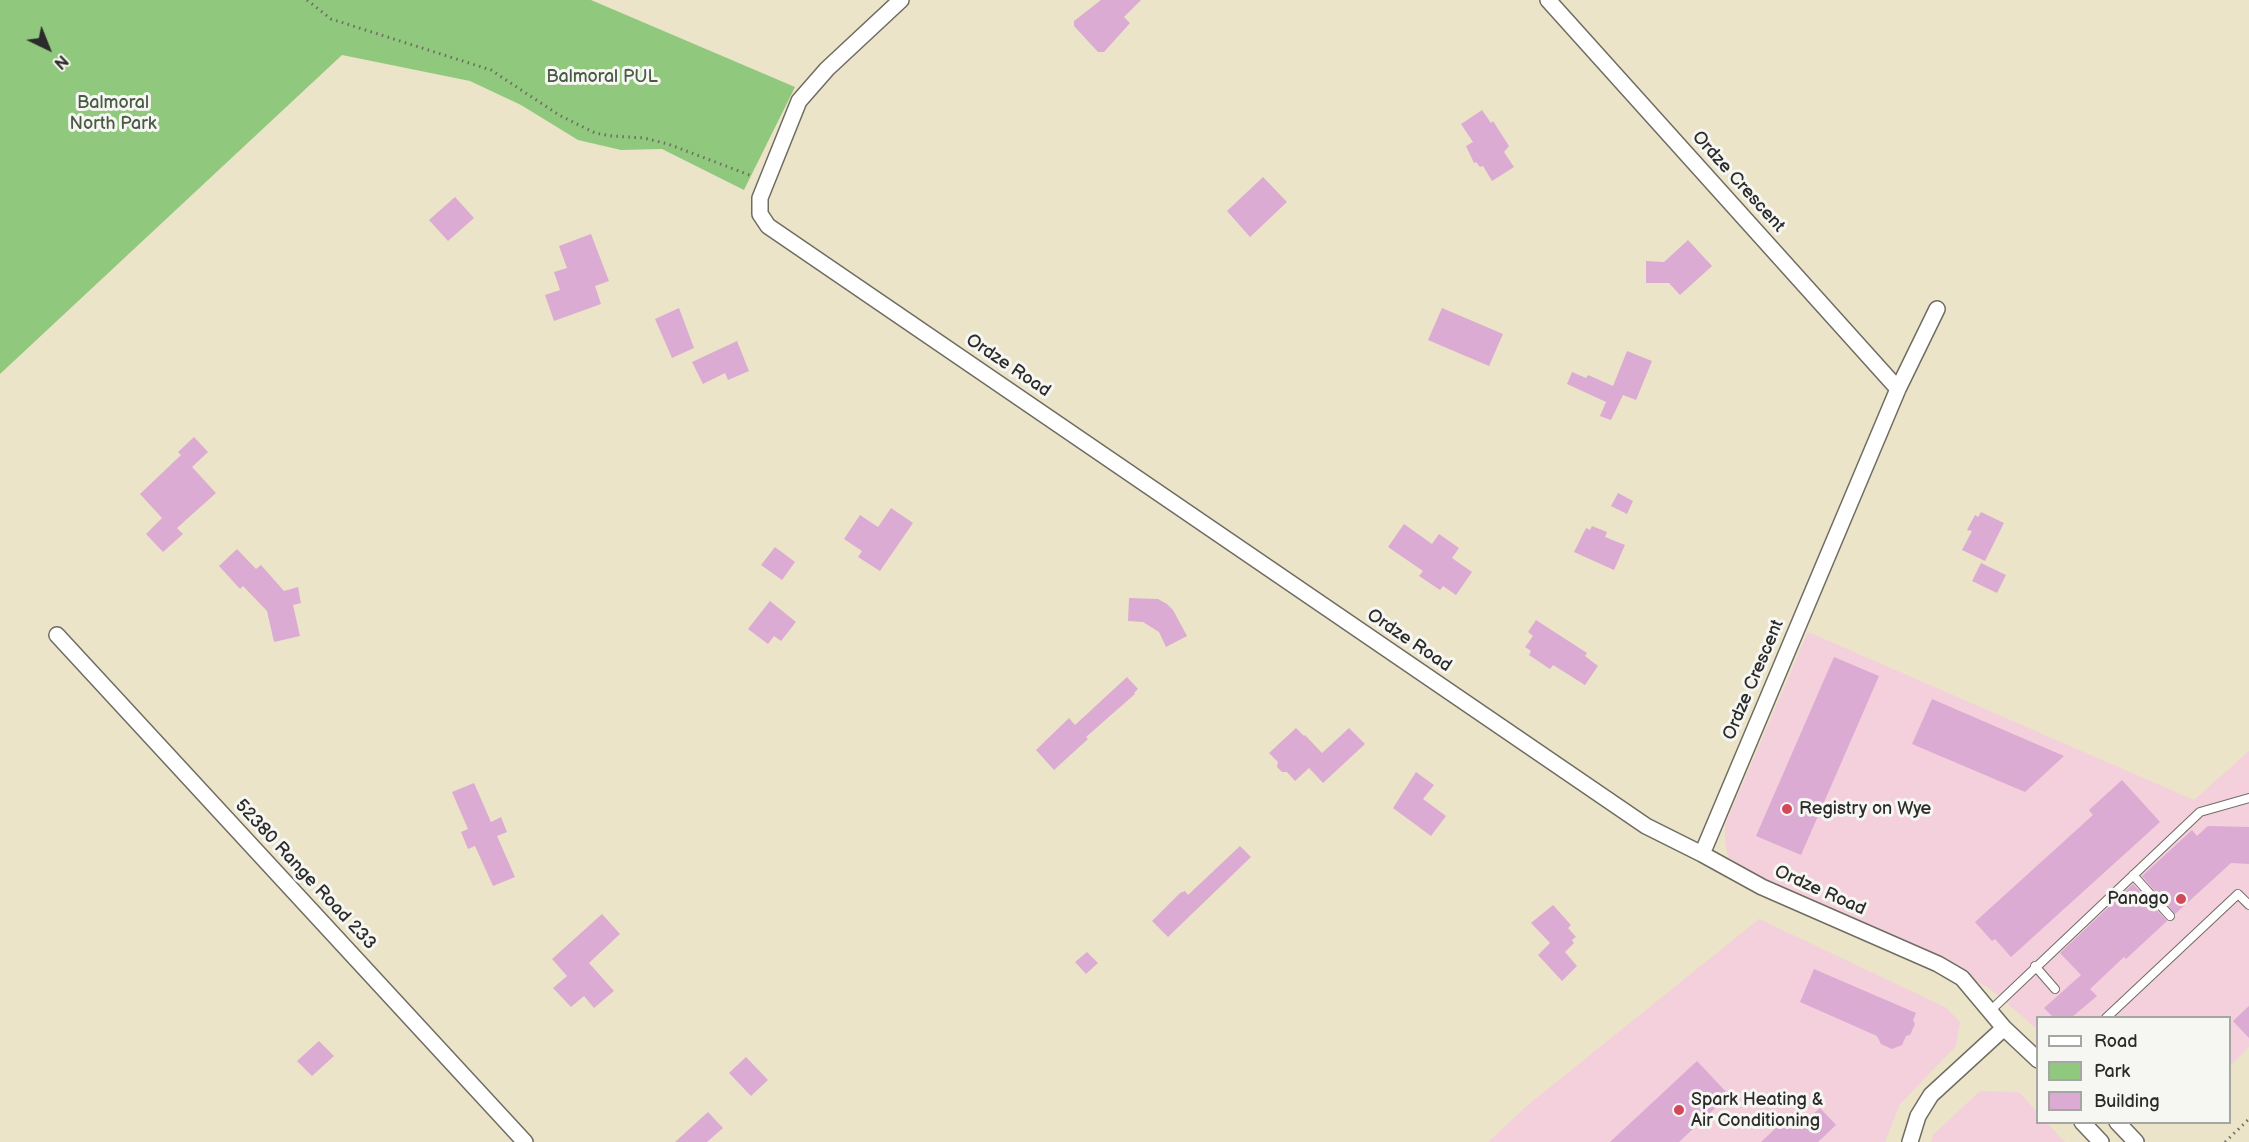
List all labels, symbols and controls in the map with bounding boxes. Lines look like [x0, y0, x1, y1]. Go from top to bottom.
north arrow [18, 18, 78, 78]
text: N [50, 50, 71, 73]
park label: Balmoral PUL [546, 66, 658, 88]
park label: Balmoral North Park [70, 92, 156, 134]
street label: Ordze Crescent [1687, 127, 1789, 237]
street label: Ordze Road [962, 330, 1054, 402]
street label: Ordze Road [1363, 605, 1455, 677]
street label: Ordze Crescent [1719, 617, 1789, 743]
street label: 52380 Range Road 233 [230, 795, 380, 955]
place label: Registry on Wye [1799, 798, 1931, 820]
marker: Registry on Wye [1780, 802, 1794, 816]
street label: Ordze Road [1771, 861, 1869, 921]
place label: Panago [2107, 888, 2169, 910]
marker: Panago [2174, 892, 2188, 906]
legend [2036, 1016, 2231, 1124]
text: Road [2094, 1031, 2138, 1052]
text: Park [2094, 1061, 2130, 1082]
place label: Spark Heating & Air Conditioning [1691, 1089, 1824, 1132]
text: Building [2094, 1091, 2160, 1112]
marker: Spark Heating & Air Conditioning [1672, 1103, 1686, 1117]

